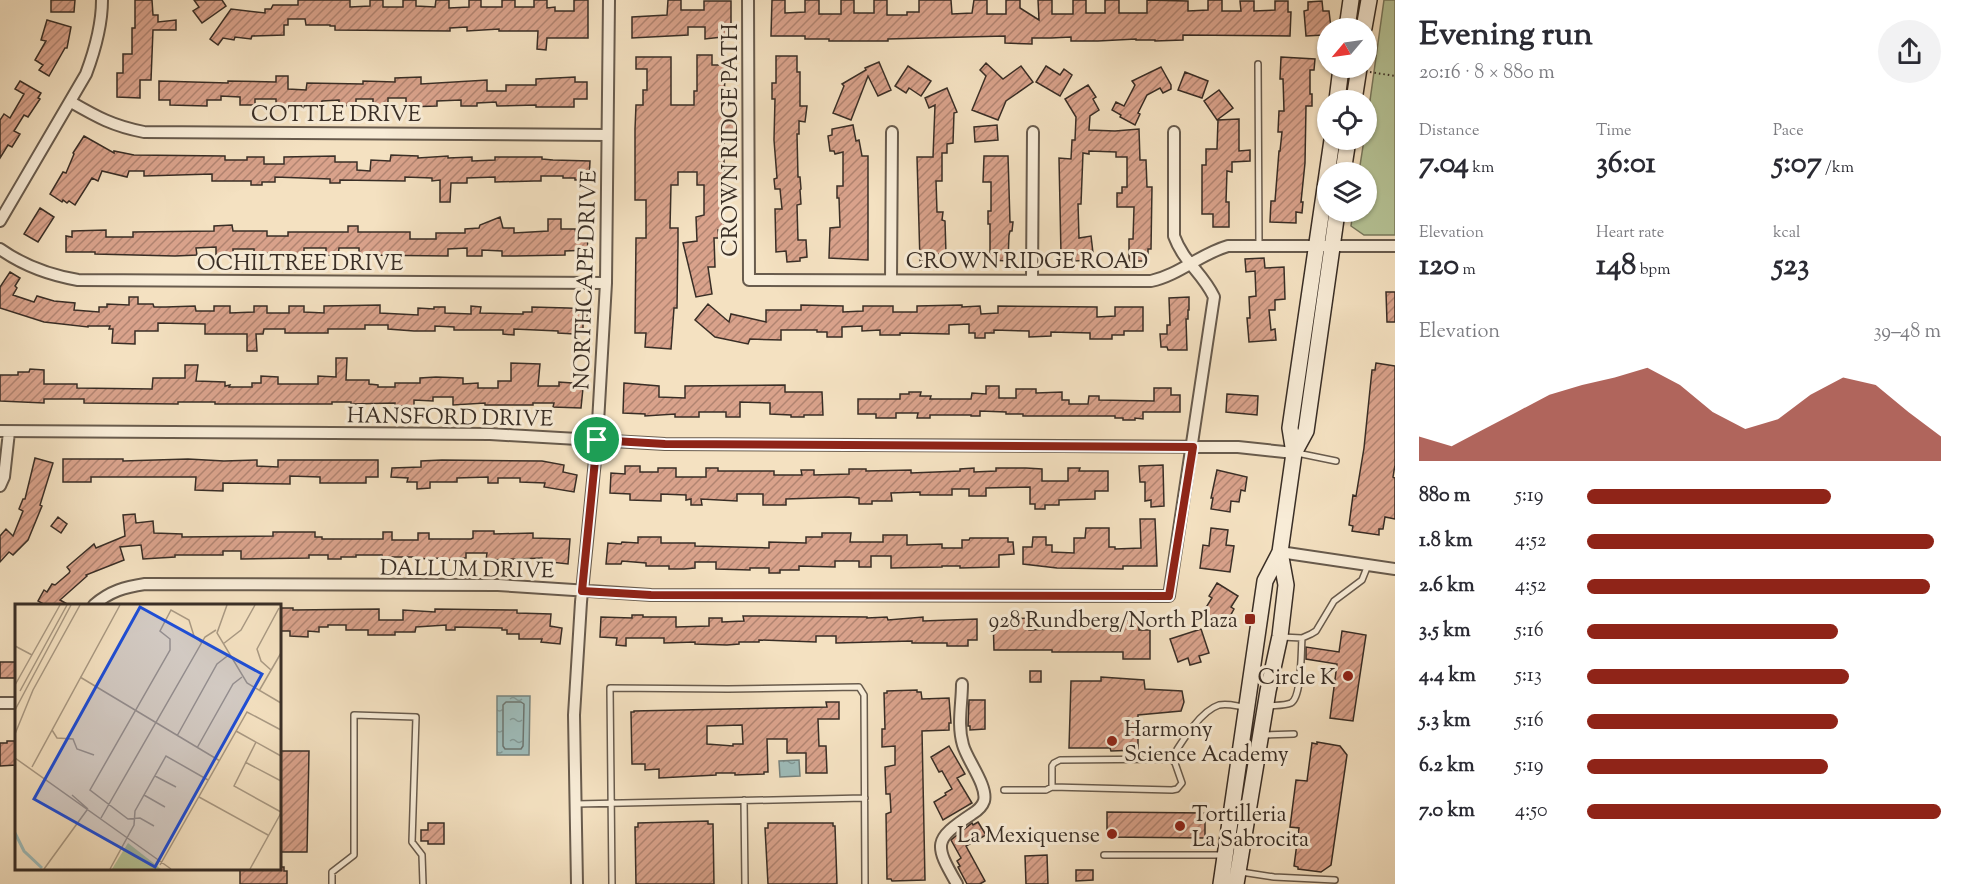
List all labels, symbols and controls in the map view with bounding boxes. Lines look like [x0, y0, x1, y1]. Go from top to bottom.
text: Evening run [1419, 12, 1593, 60]
north arrow [1317, 18, 1377, 78]
map controls [1317, 18, 1377, 222]
button: share [1878, 20, 1941, 83]
street label: CROWN RIDGE PATH [716, 23, 748, 257]
text: 20:16 · 8 × 880 m [1419, 59, 1555, 88]
button: locate [1317, 90, 1377, 150]
street label: COTTLE DRIVE [251, 100, 421, 132]
text: Distance [1419, 120, 1479, 143]
text: Time [1596, 120, 1632, 143]
text: Pace [1773, 120, 1804, 143]
text: 7.04 [1419, 143, 1469, 186]
text: 36:01 [1596, 143, 1656, 186]
text: 5:07 [1773, 143, 1822, 186]
text: km [1469, 157, 1494, 180]
text: /km [1822, 157, 1854, 180]
button: layers [1317, 162, 1377, 222]
street label: NORTHCAPE DRIVE [567, 170, 607, 390]
text: Elevation [1419, 222, 1484, 245]
text: Heart rate [1596, 222, 1664, 245]
text: kcal [1773, 222, 1801, 245]
text: 120 [1419, 245, 1459, 288]
text: 148 [1596, 245, 1636, 288]
text: 523 [1773, 245, 1809, 288]
street label: CROWN RIDGE ROAD [906, 247, 1148, 279]
street label: OCHILTREE DRIVE [197, 249, 403, 281]
text: m [1459, 259, 1476, 282]
text: bpm [1636, 259, 1670, 282]
text: Elevation [1419, 318, 1500, 347]
text: 39–48 m [1873, 318, 1941, 347]
street label: HANSFORD DRIVE [347, 401, 553, 437]
pin [571, 414, 622, 465]
icon: arrive [580, 423, 613, 456]
text: 880 m [1419, 482, 1470, 511]
text: 5:19 [1515, 482, 1543, 511]
text: 1.8 km [1419, 527, 1473, 556]
text: 4:52 [1515, 527, 1546, 556]
street label: DALLUM DRIVE [379, 553, 554, 589]
text: 2.6 km [1419, 572, 1475, 601]
text: 4:52 [1515, 572, 1546, 601]
inset map [15, 604, 280, 869]
place label: 928 Rundberg/North Plaza [989, 606, 1238, 638]
marker: 928 Rundberg/North Plaza [1243, 612, 1257, 626]
text: 3.5 km [1419, 617, 1471, 646]
text: 5:16 [1515, 617, 1544, 646]
text: 4.4 km [1419, 662, 1476, 691]
text: 5:13 [1515, 662, 1542, 691]
place label: Circle K [1258, 663, 1336, 695]
marker: Circle K [1341, 669, 1355, 683]
text: 5.3 km [1419, 707, 1471, 736]
text: 5:16 [1515, 707, 1544, 736]
place label: Harmony Science Academy [1124, 715, 1289, 772]
marker: Harmony Science Academy [1105, 734, 1119, 748]
text: 6.2 km [1419, 752, 1475, 781]
text: 5:19 [1515, 752, 1543, 781]
text: 7.0 km [1419, 797, 1475, 826]
text: 4:50 [1515, 797, 1548, 826]
place label: Tortilleria La Sabrocita [1192, 800, 1309, 857]
marker: Tortilleria La Sabrocita [1173, 819, 1187, 833]
place label: La Mexiquense [957, 821, 1100, 853]
marker: La Mexiquense [1105, 827, 1119, 841]

